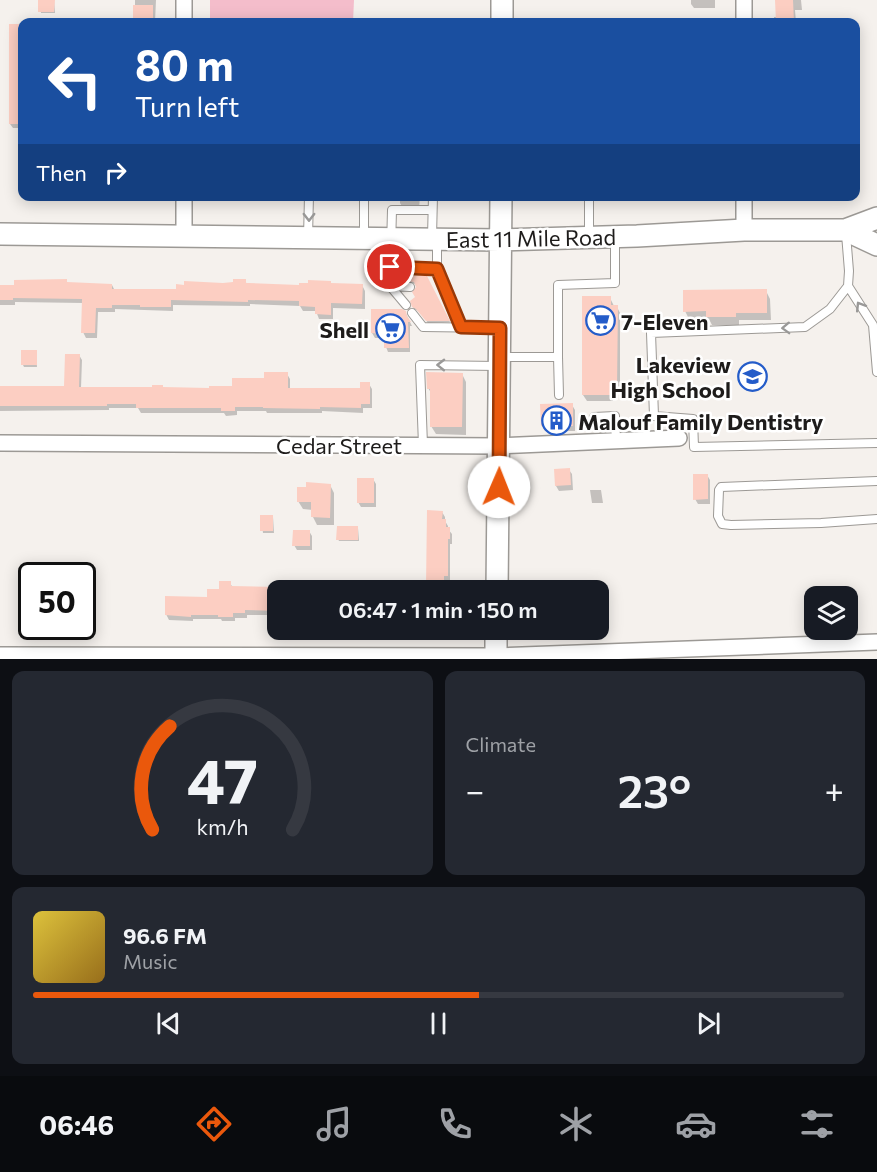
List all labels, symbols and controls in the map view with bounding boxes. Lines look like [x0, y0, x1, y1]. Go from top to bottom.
text: 80 m [135, 38, 234, 90]
icon: left [36, 42, 114, 120]
text: Turn left [135, 90, 239, 123]
icon: right [99, 156, 132, 189]
text: Then [36, 159, 87, 186]
one-way arrow [302, 212, 315, 221]
street label: East 11 Mile Road [446, 223, 616, 253]
pin [364, 241, 415, 292]
icon: arrive [373, 250, 406, 283]
one-way arrow [856, 302, 868, 312]
supermarket icon: 7-Eleven [584, 305, 616, 337]
place label: 7-Eleven [621, 308, 709, 335]
supermarket icon: Shell [374, 313, 406, 345]
place label: Shell [319, 316, 369, 343]
one-way arrow [781, 321, 790, 334]
place label: Lakeview High School [610, 351, 731, 403]
one-way arrow [436, 359, 445, 372]
school or university icon: Lakeview High School [736, 361, 768, 393]
building icon: Malouf Family Dentistry [541, 405, 573, 437]
place label: Malouf Family Dentistry [578, 408, 823, 435]
street label: Cedar Street [276, 432, 402, 459]
position arrow [467, 455, 531, 519]
speed limit sign: 50 [18, 562, 96, 640]
map controls [804, 586, 858, 640]
button: layers [804, 586, 858, 640]
text: 06:47 · 1 min · 150 m [339, 596, 537, 623]
text: Climate [466, 732, 536, 756]
text: 47 [187, 741, 258, 817]
text: 23° [618, 762, 691, 817]
text: − [466, 769, 484, 810]
text: + [825, 769, 844, 810]
text: km/h [196, 813, 248, 839]
text: 96.6 FM [123, 922, 207, 949]
text: Music [123, 949, 177, 973]
icon: previous [152, 1007, 185, 1040]
icon: pause [422, 1007, 455, 1040]
icon: next [692, 1007, 725, 1040]
icon: directions [193, 1103, 235, 1145]
icon: music [313, 1103, 355, 1145]
icon: phone [434, 1103, 476, 1145]
icon: climate [555, 1103, 597, 1145]
icon: car [675, 1103, 717, 1145]
icon: filters [796, 1103, 838, 1145]
text: 06:46 [39, 1108, 114, 1141]

